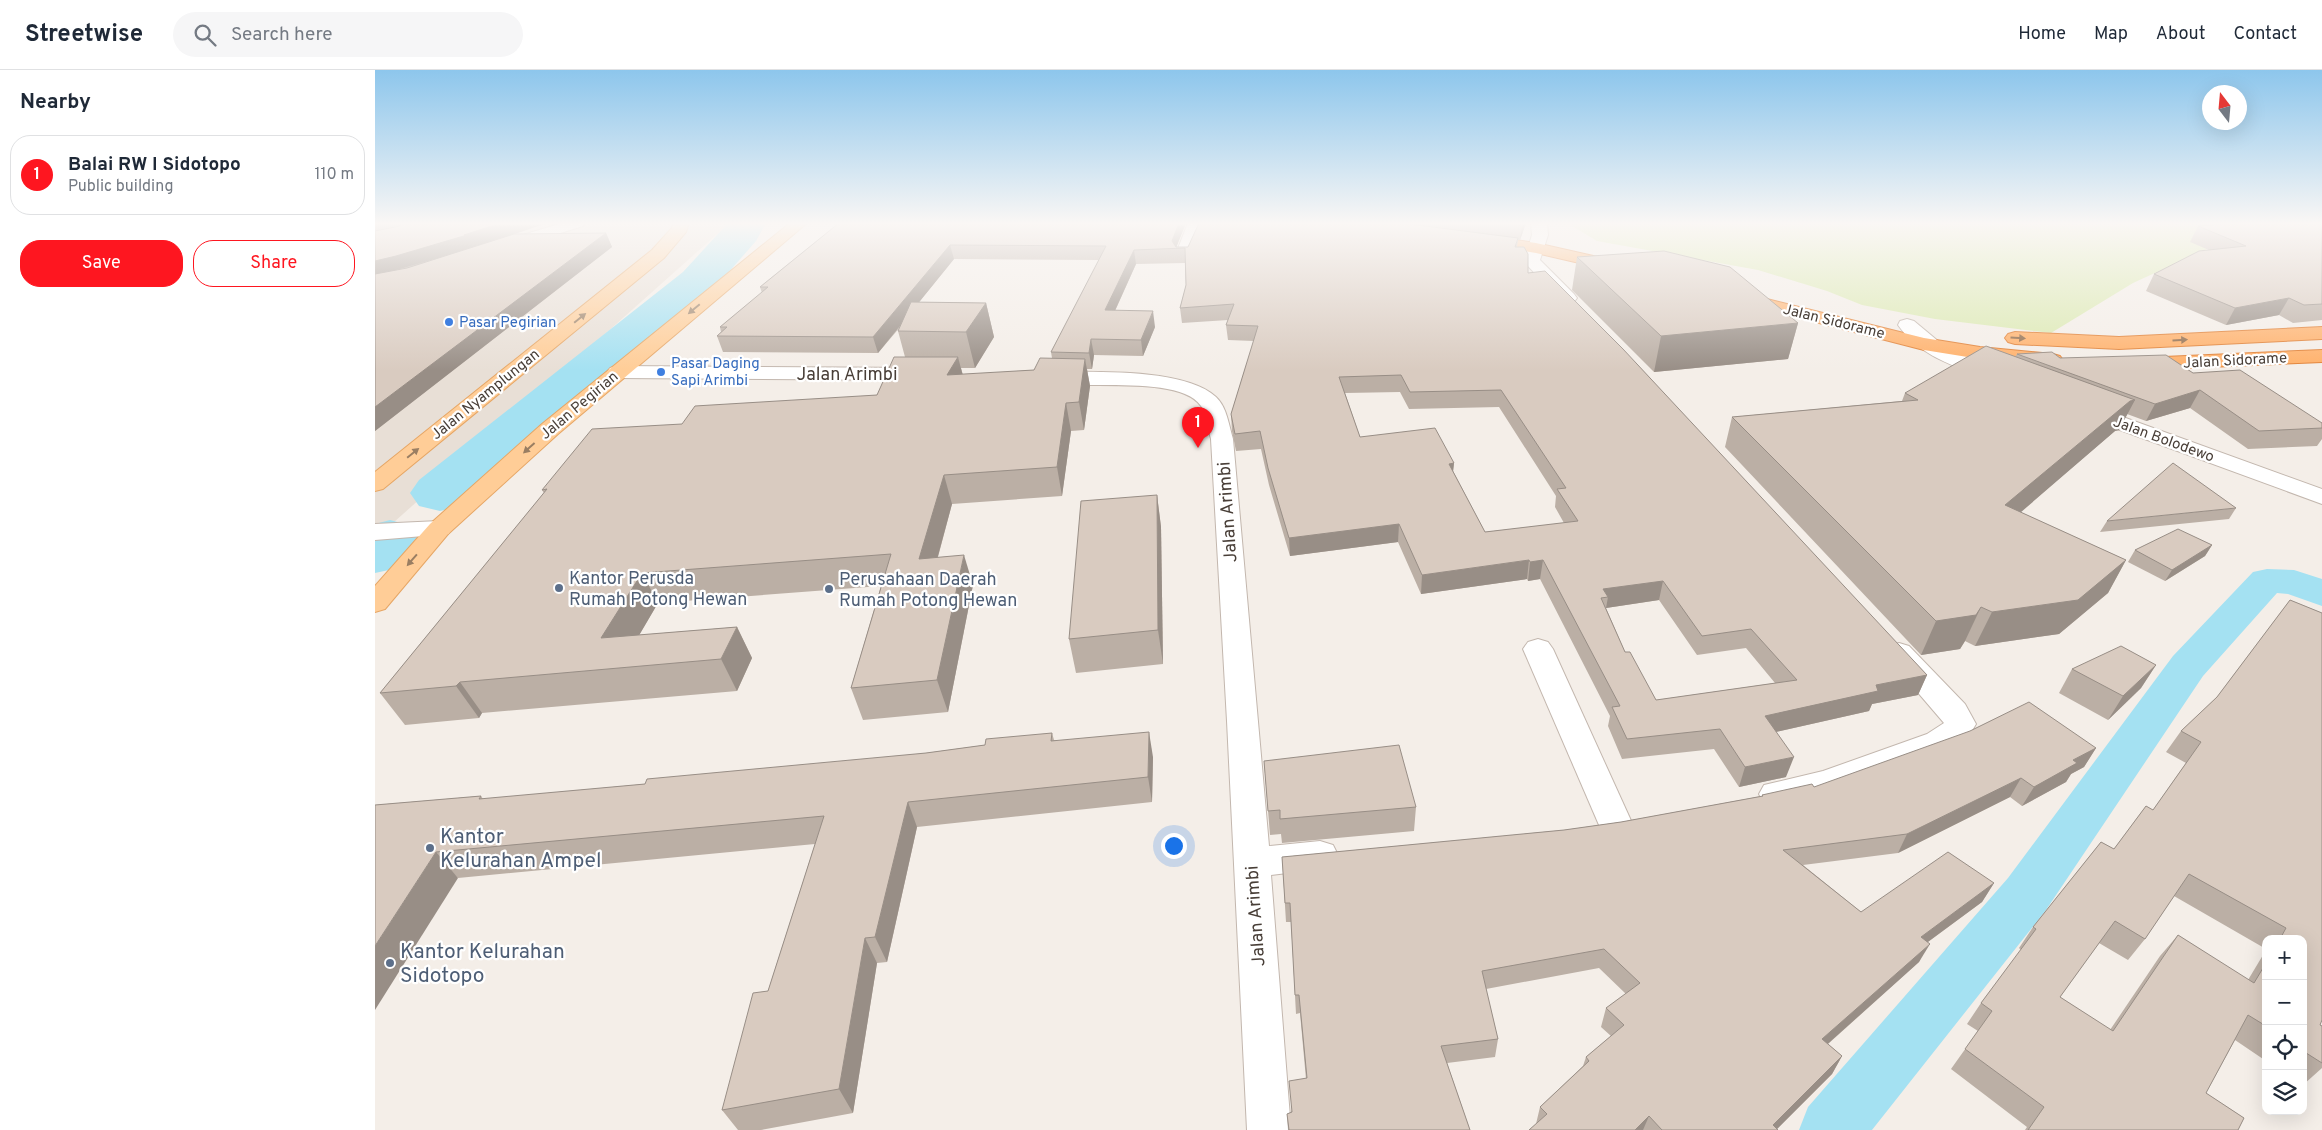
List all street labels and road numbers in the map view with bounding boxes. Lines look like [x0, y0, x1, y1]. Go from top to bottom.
street label: Jalan Sidorame [1781, 301, 1886, 344]
street label: Jalan Nyamplungan [428, 346, 544, 445]
street label: Jalan Sidorame [2183, 349, 2288, 374]
street label: Jalan Arimbi [797, 364, 898, 387]
street label: Jalan Pegirian [537, 368, 623, 444]
street label: Jalan Bolodewo [2110, 413, 2217, 468]
street label: Jalan Arimbi [1214, 461, 1243, 563]
street label: Jalan Arimbi [1242, 865, 1271, 967]

